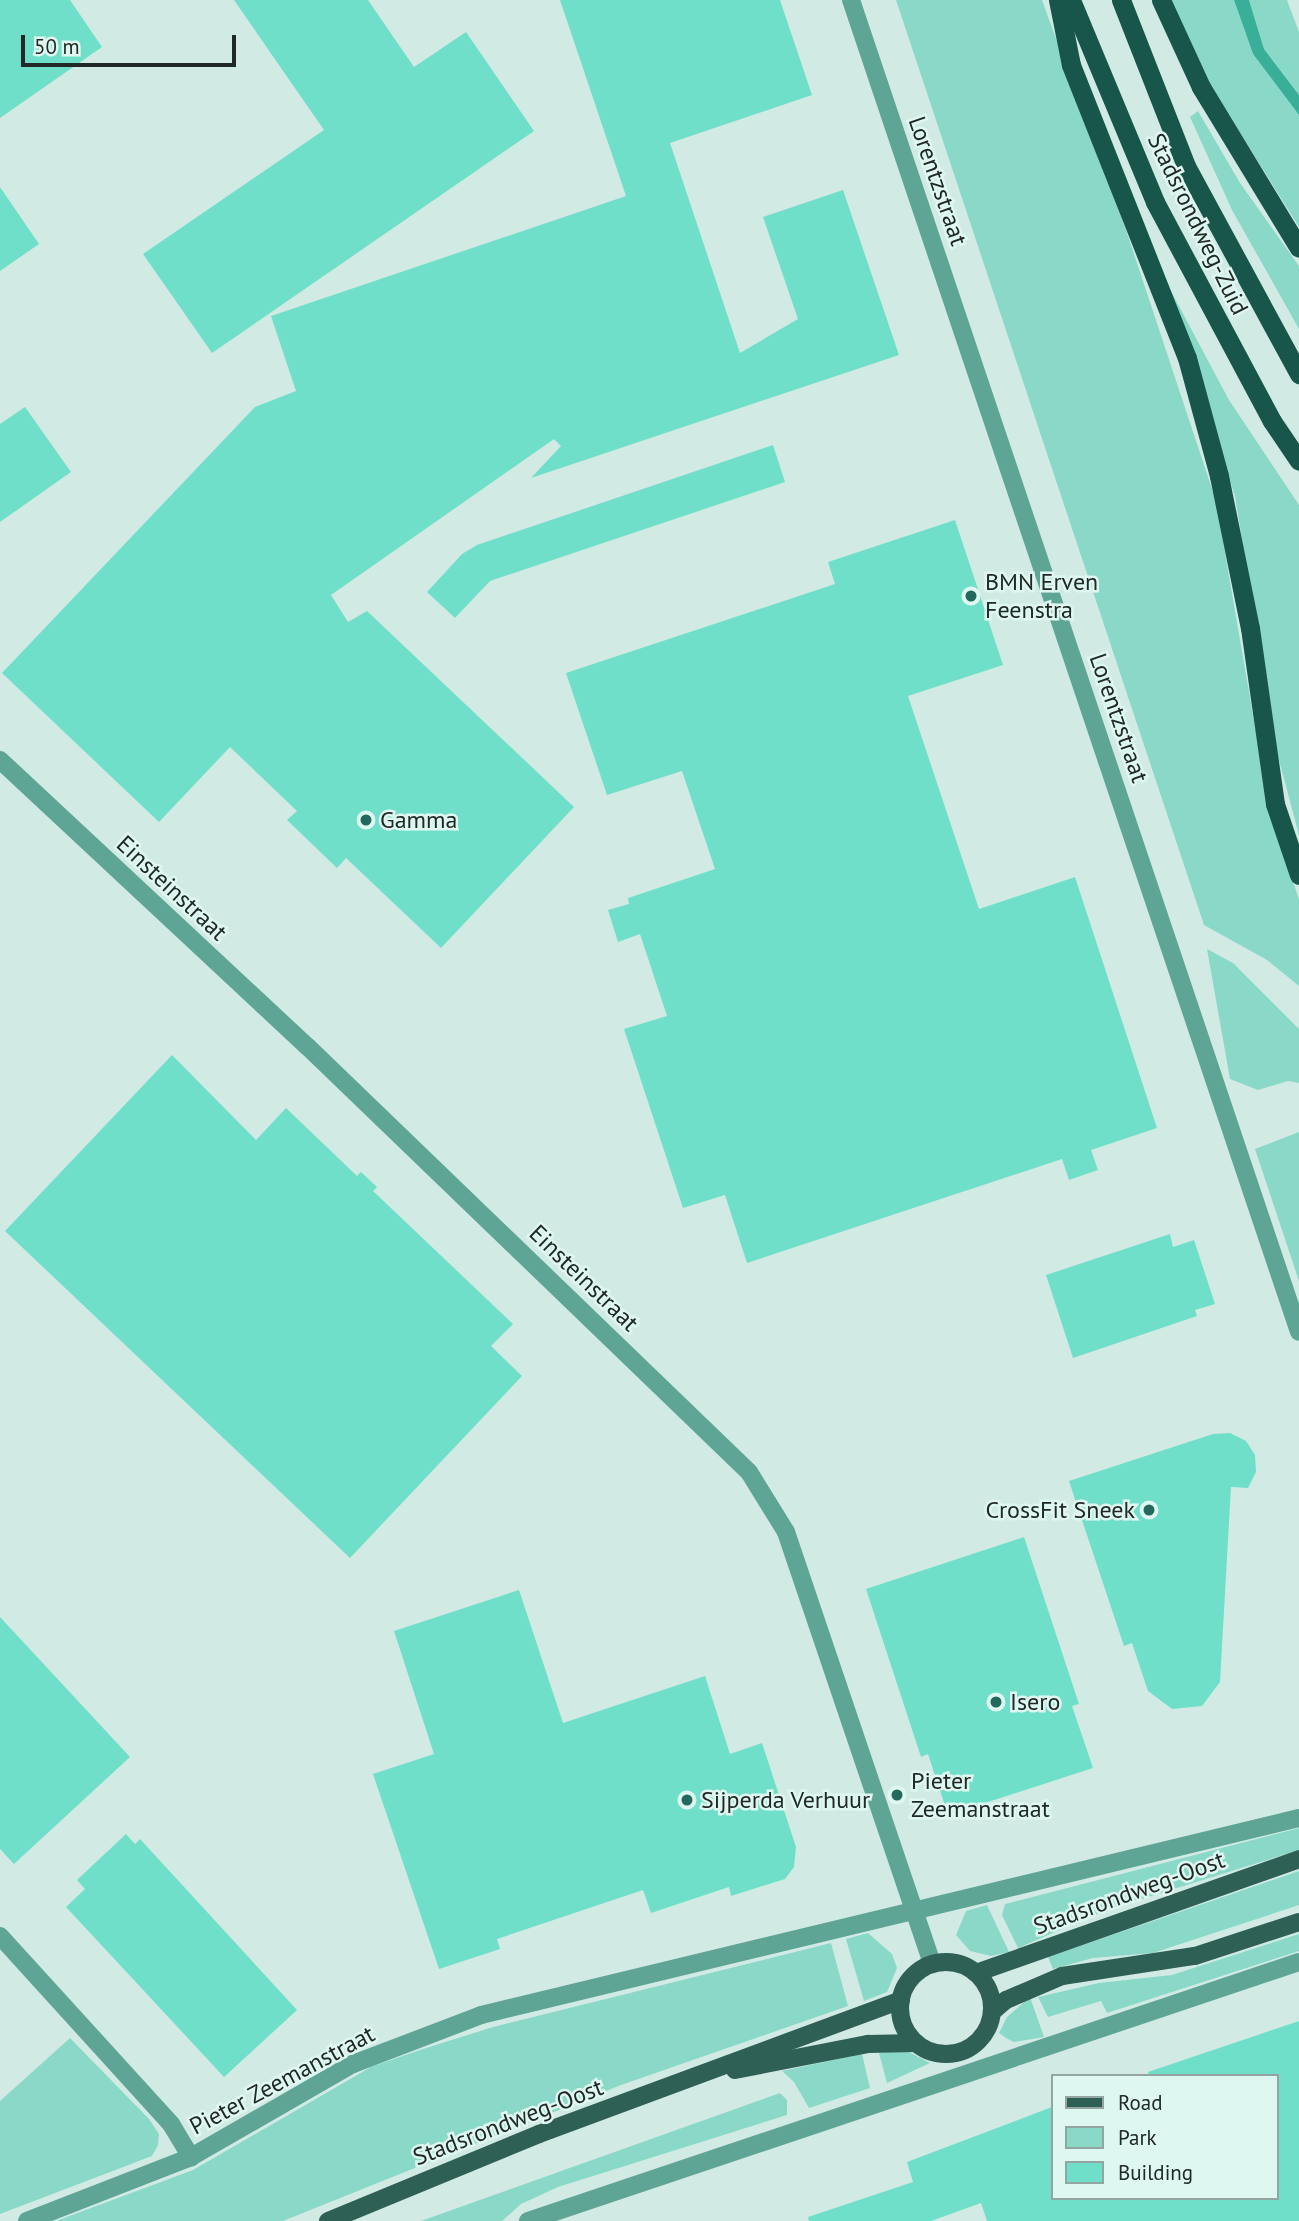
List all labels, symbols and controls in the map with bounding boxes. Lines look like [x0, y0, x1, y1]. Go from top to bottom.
scale bar [24, 21, 240, 65]
text: 50 m [34, 33, 80, 60]
street label: Lorentzstraat [902, 113, 974, 249]
street label: Stadsrondweg-Zuid [1142, 129, 1254, 319]
place label: BMN Erven Feenstra [985, 568, 1098, 624]
marker: BMN Erven Feenstra [963, 588, 979, 604]
street label: Lorentzstraat [1083, 650, 1155, 786]
place label: Gamma [380, 806, 457, 834]
marker: Gamma [358, 812, 374, 828]
street label: Einsteinstraat [111, 830, 233, 946]
street label: Einsteinstraat [523, 1219, 645, 1337]
place label: CrossFit Sneek [986, 1496, 1135, 1524]
marker: CrossFit Sneek [1141, 1502, 1157, 1518]
place label: Isero [1010, 1688, 1060, 1716]
marker: Isero [988, 1694, 1004, 1710]
place label: Pieter Zeemanstraat [911, 1767, 1050, 1823]
place label: Sijperda Verhuur [701, 1786, 871, 1814]
marker: Pieter Zeemanstraat [889, 1787, 905, 1803]
marker: Sijperda Verhuur [679, 1792, 695, 1808]
street label: Stadsrondweg-Oost [1030, 1845, 1228, 1941]
street label: Pieter Zeemanstraat [185, 2019, 379, 2141]
street label: Stadsrondweg-Oost [409, 2073, 607, 2171]
legend [1050, 2074, 1278, 2200]
text: Road [1118, 2089, 1162, 2116]
text: Park [1118, 2124, 1157, 2151]
text: Building [1118, 2159, 1193, 2186]

